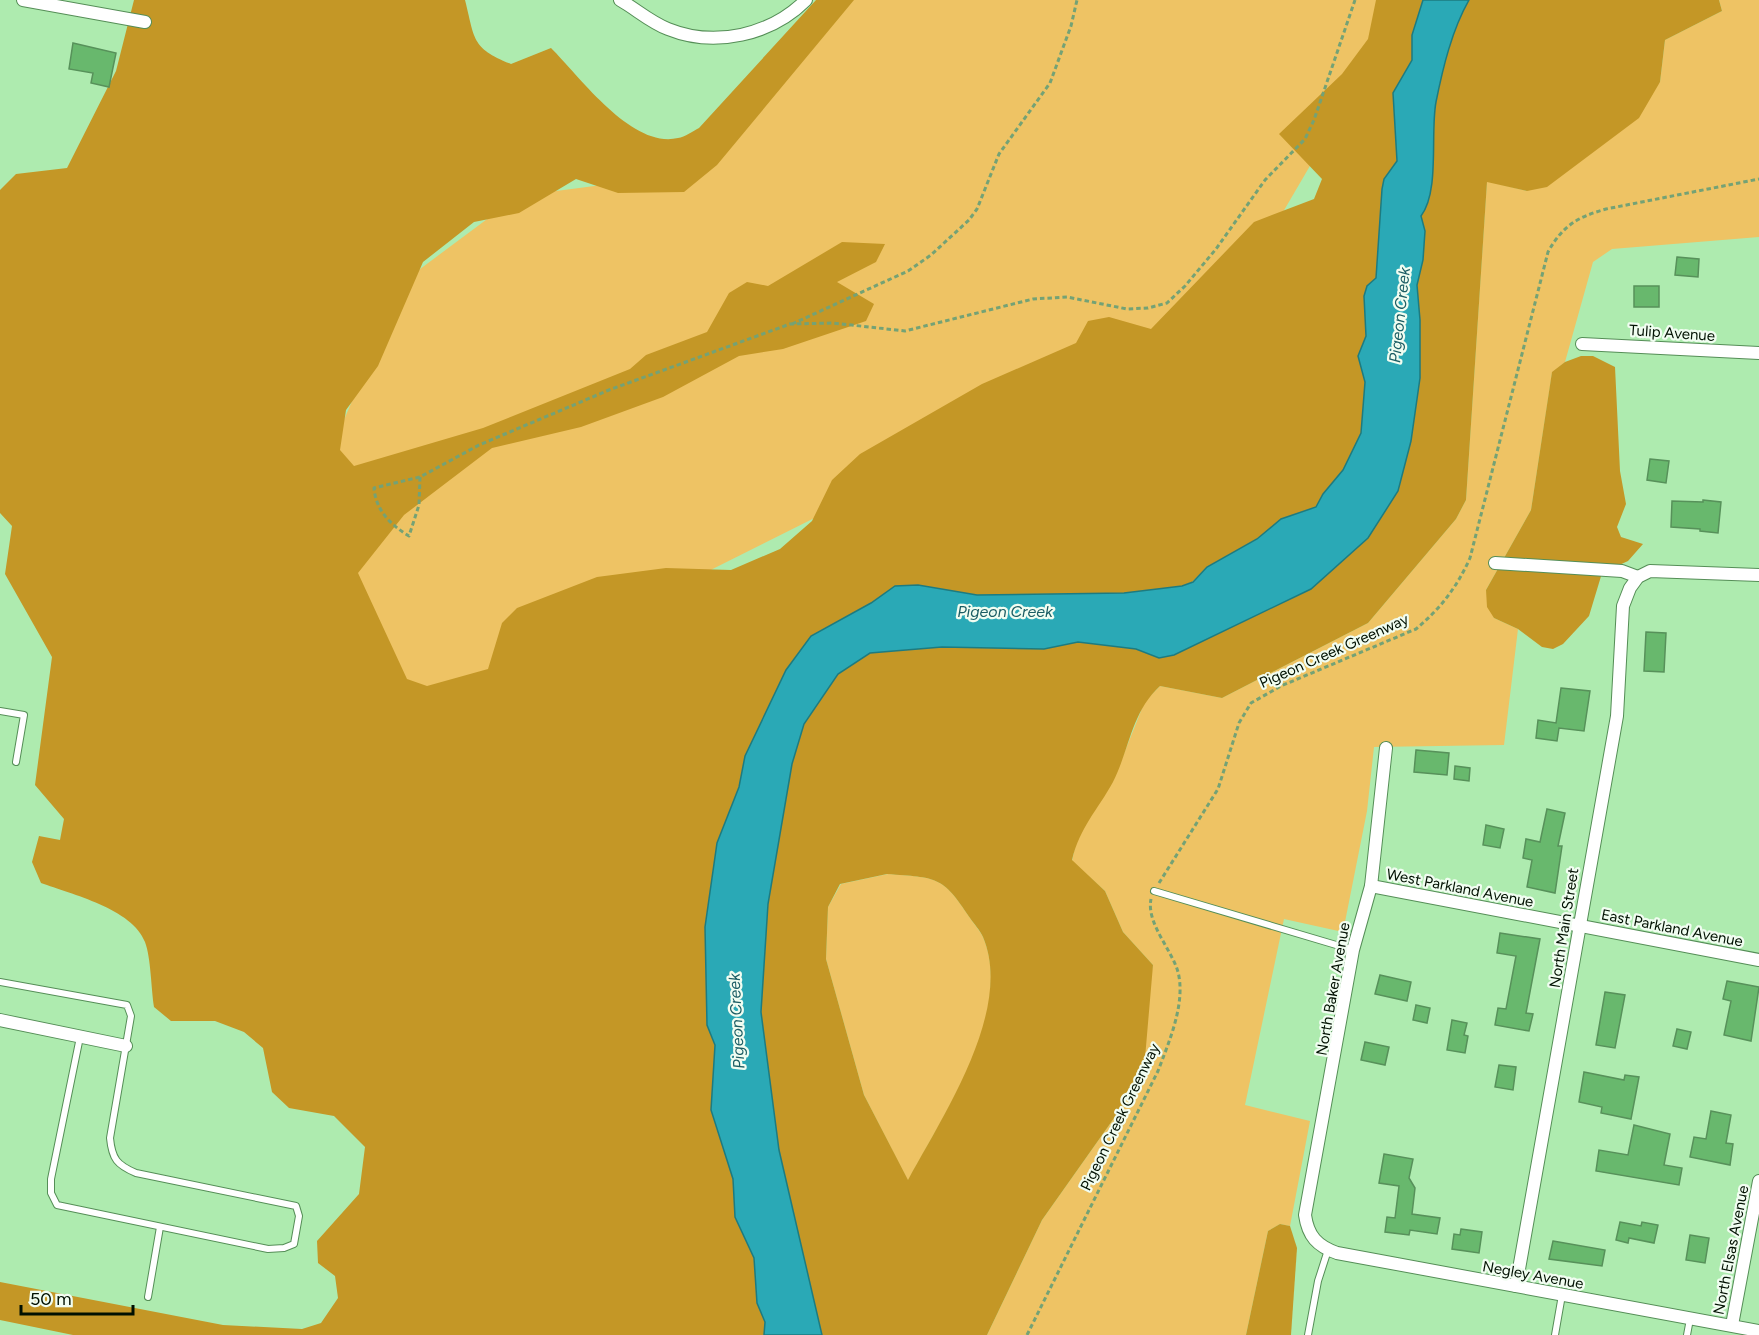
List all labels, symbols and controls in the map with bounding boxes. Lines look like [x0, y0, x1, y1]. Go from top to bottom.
water label: Pigeon Creek [1385, 265, 1414, 364]
street label: Tulip Avenue [1628, 321, 1716, 345]
water label: Pigeon Creek [957, 602, 1054, 621]
street label: Pigeon Creek Greenway [1257, 610, 1411, 692]
street label: West Parkland Avenue [1385, 865, 1535, 911]
street label: North Main Street [1546, 867, 1582, 989]
street label: East Parkland Avenue [1600, 905, 1744, 951]
street label: North Baker Avenue [1312, 921, 1354, 1057]
water label: Pigeon Creek [724, 972, 748, 1069]
street label: Pigeon Creek Greenway [1077, 1040, 1163, 1193]
street label: North Elsas Avenue [1710, 1184, 1752, 1316]
street label: Negley Avenue [1481, 1257, 1585, 1293]
scale bar [21, 1278, 134, 1316]
text: 50 m [30, 1288, 72, 1310]

